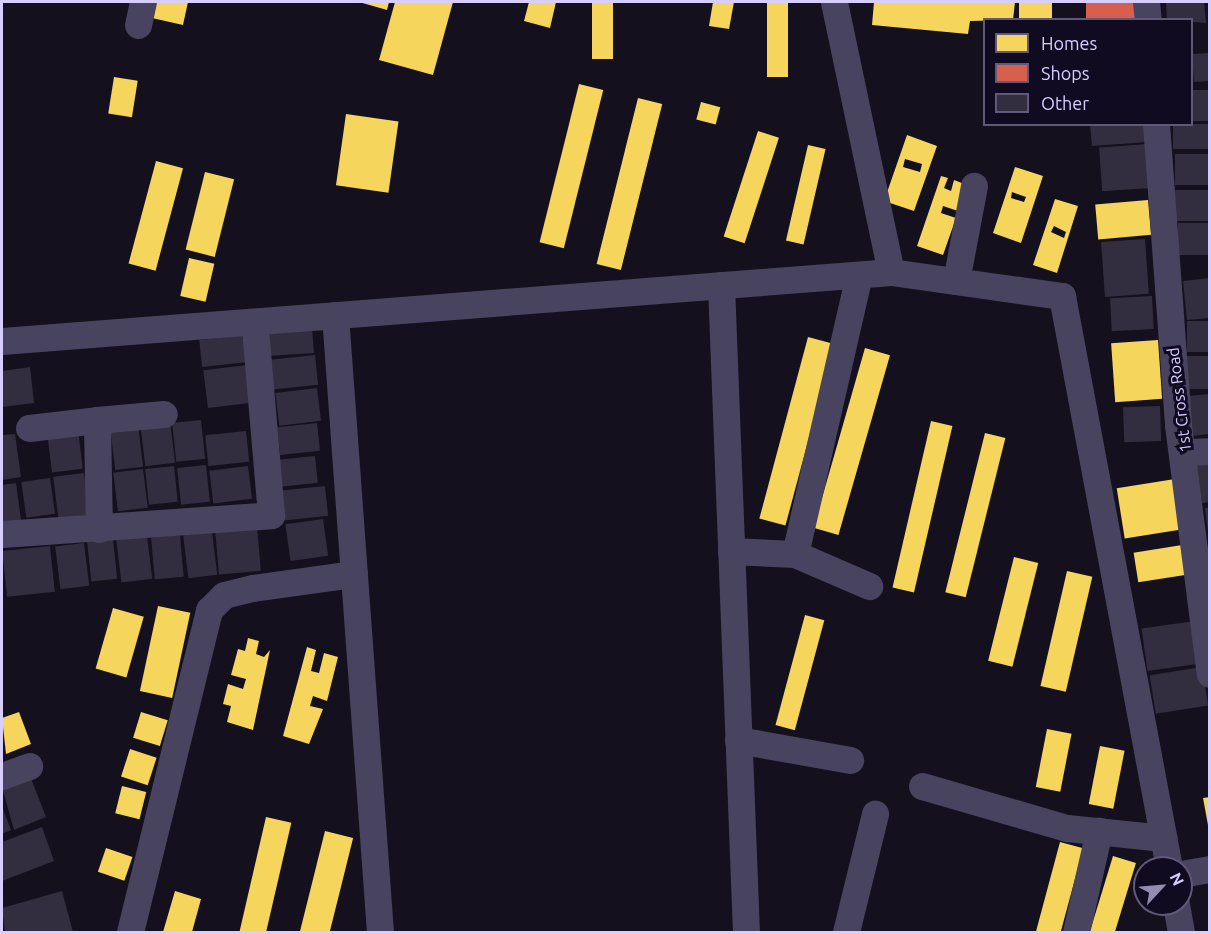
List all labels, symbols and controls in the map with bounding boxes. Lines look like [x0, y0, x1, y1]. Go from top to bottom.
legend [983, 18, 1193, 126]
text: Homes [1041, 33, 1097, 53]
text: Shops [1041, 63, 1090, 83]
text: Other [1041, 93, 1089, 113]
street label: 1st Cross Road [1163, 346, 1195, 454]
north arrow [1133, 856, 1193, 916]
text: N [1167, 870, 1188, 888]

